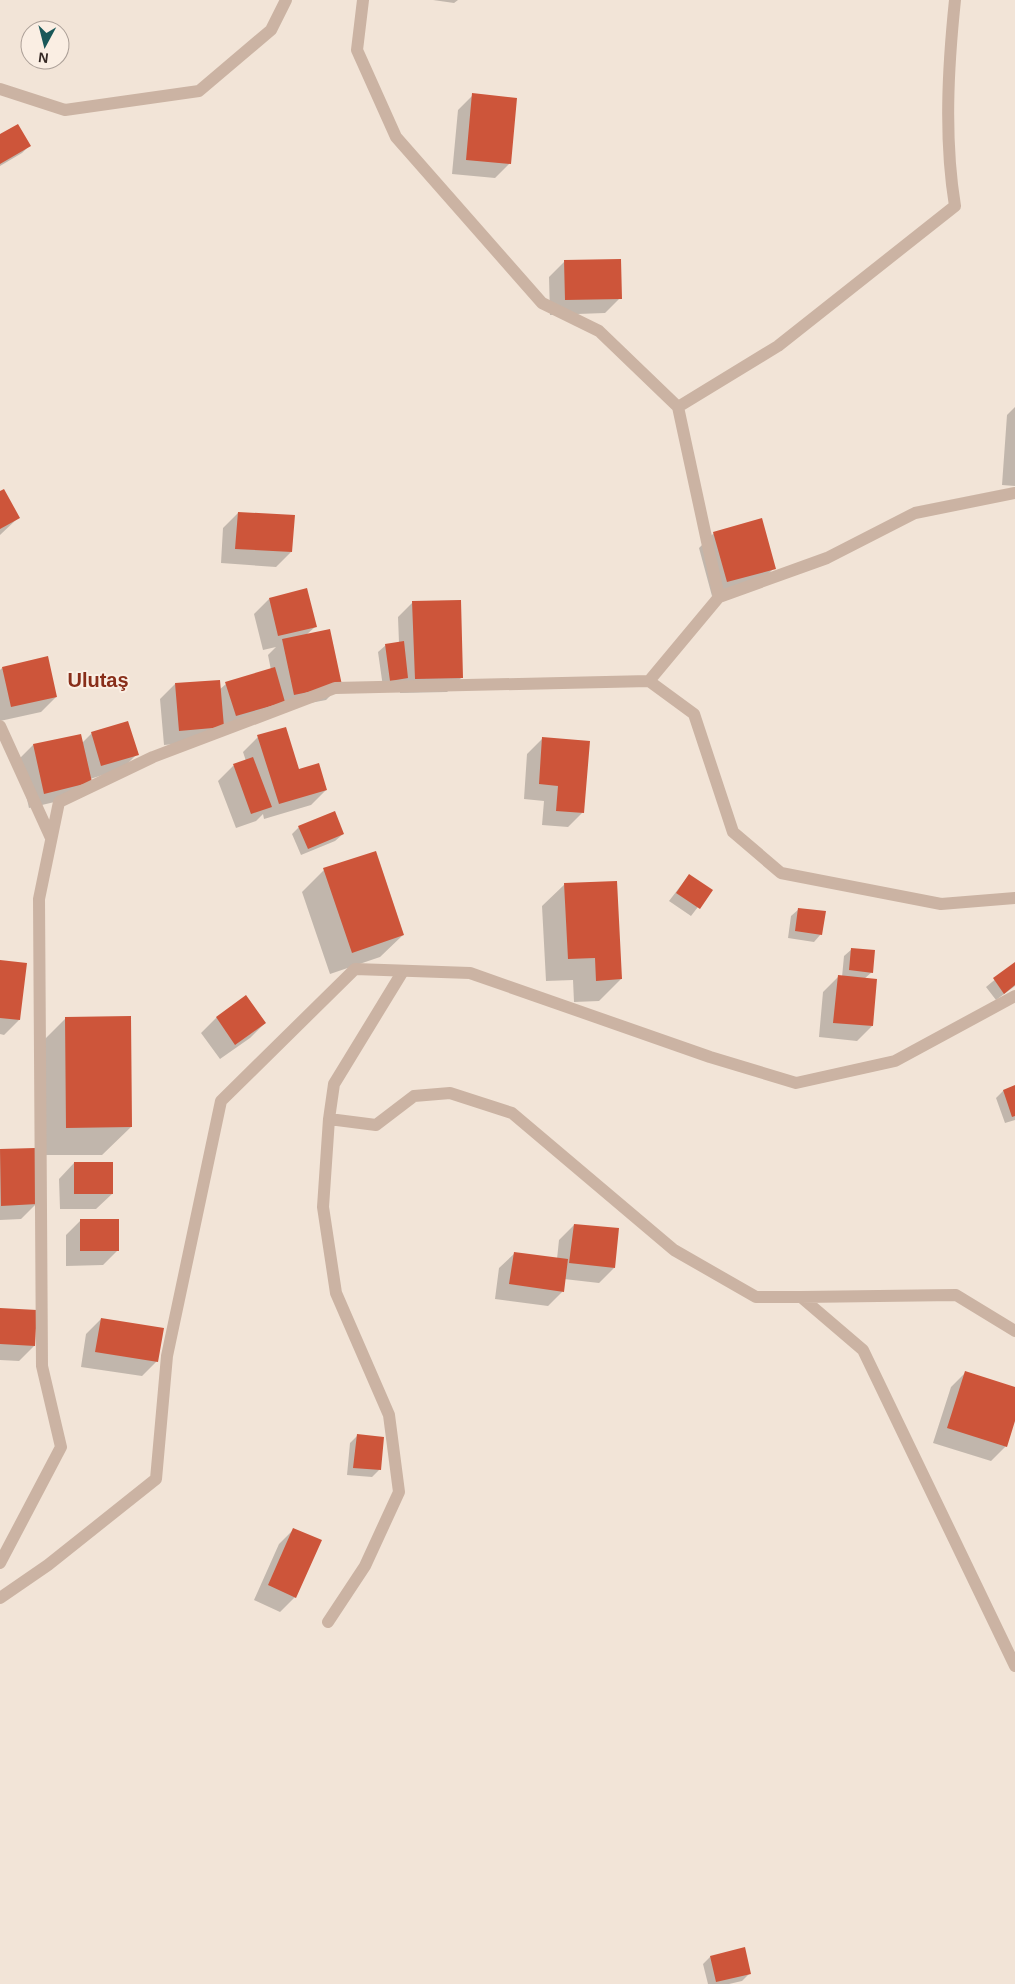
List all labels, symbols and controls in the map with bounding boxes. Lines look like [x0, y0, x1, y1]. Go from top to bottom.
north arrow [20, 20, 70, 70]
text: N [37, 49, 49, 66]
district label: Ulutaş [67, 669, 129, 691]

